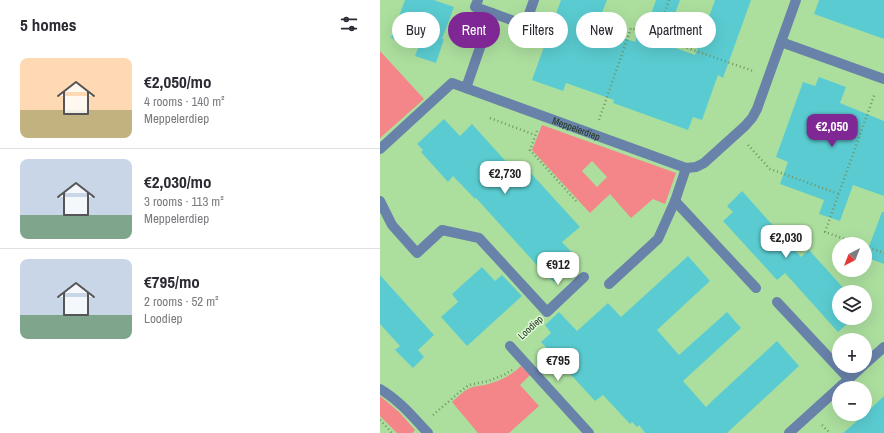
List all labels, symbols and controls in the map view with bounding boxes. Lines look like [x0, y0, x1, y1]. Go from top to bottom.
chip: Buy [392, 12, 440, 48]
chip: Rent [448, 12, 500, 48]
chip: Filters [508, 12, 568, 48]
chip: New [576, 12, 627, 48]
chip: Apartment [635, 12, 716, 48]
text: 5 homes [20, 13, 77, 36]
icon: filters [338, 13, 360, 35]
text: €2,050/mo [144, 70, 211, 93]
icon: home [52, 74, 100, 122]
text: 4 rooms · 140 m² [144, 93, 225, 110]
text: Meppelerdiep [144, 110, 209, 127]
street label: Meppelerdiep [550, 114, 602, 143]
pin: €2,050 [799, 114, 865, 148]
text: €2,050 [816, 118, 848, 135]
pin: €2,730 [472, 161, 538, 195]
text: €2,730 [489, 165, 521, 182]
text: €2,030/mo [144, 170, 211, 193]
icon: home [52, 175, 100, 223]
text: 3 rooms · 113 m² [144, 193, 224, 210]
text: Meppelerdiep [144, 210, 209, 227]
pin: €2,030 [753, 225, 819, 259]
text: €2,030 [770, 229, 802, 246]
north arrow [832, 237, 872, 277]
map controls [832, 237, 872, 421]
pin: €912 [534, 252, 582, 286]
text: €912 [546, 256, 570, 273]
text: €795/mo [144, 270, 200, 293]
icon: home [52, 275, 100, 323]
button: layers [832, 285, 872, 325]
text: 2 rooms · 52 m² [144, 293, 219, 310]
text: Loodiep [144, 310, 183, 327]
street label: Loodiep [515, 312, 546, 342]
button: + [832, 333, 872, 373]
pin: €795 [534, 348, 582, 382]
text: €795 [546, 352, 570, 369]
button: − [832, 381, 872, 421]

